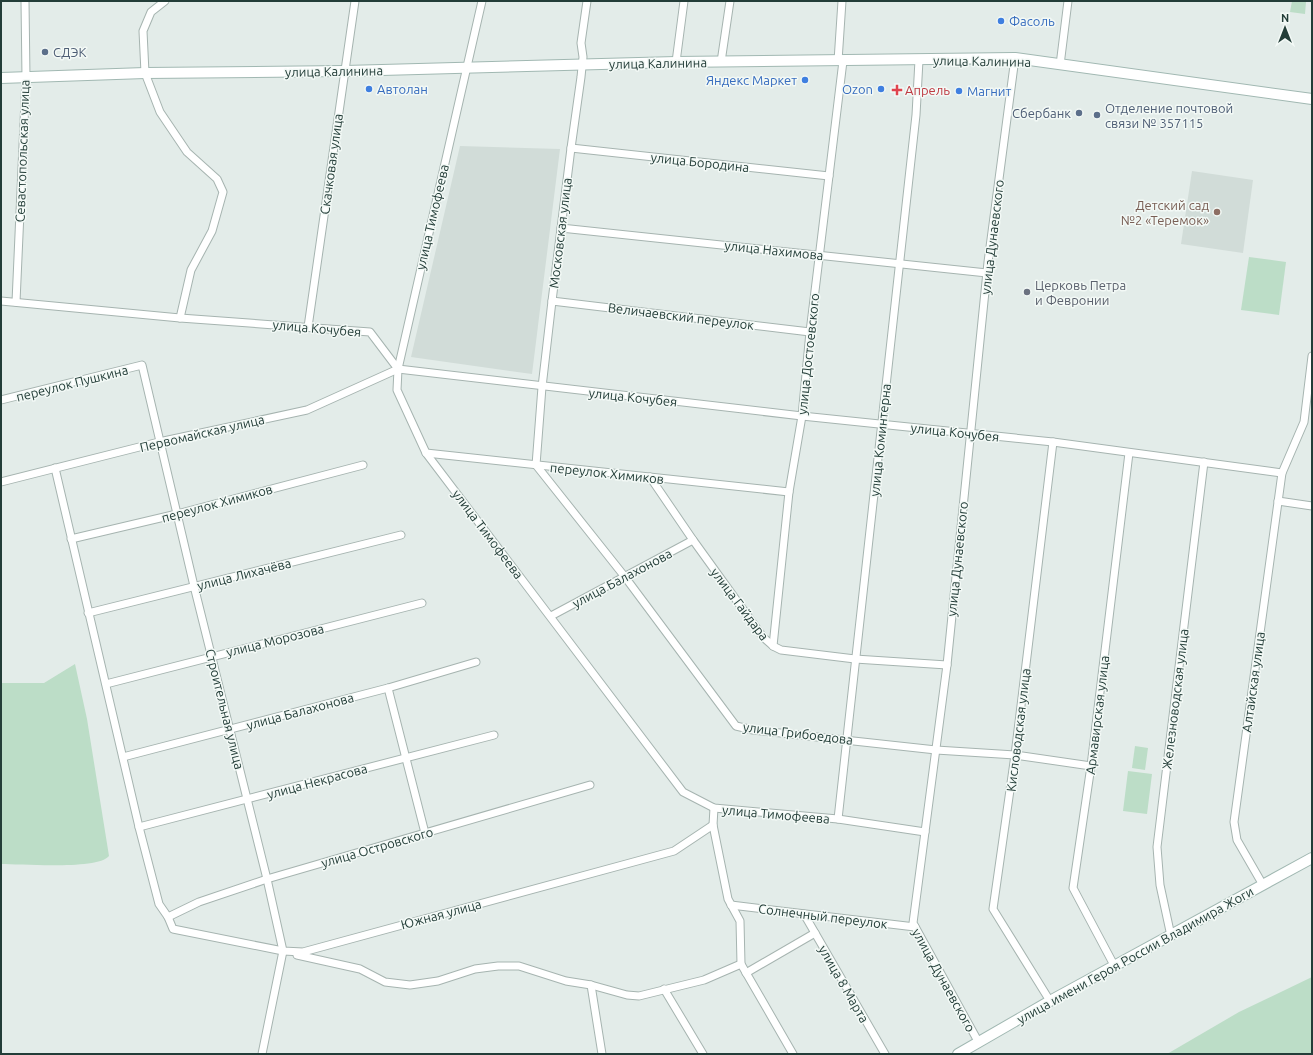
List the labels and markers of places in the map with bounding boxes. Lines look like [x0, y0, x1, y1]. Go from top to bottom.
place label: Фасоль [1009, 14, 1055, 28]
marker: Фасоль [996, 16, 1006, 26]
place label: СДЭК [53, 45, 86, 59]
marker: СДЭК [40, 47, 50, 57]
place label: Яндекс Маркет [706, 73, 797, 87]
marker: Яндекс Маркет [800, 75, 810, 85]
place label: Автолан [377, 82, 428, 96]
place label: Ozon [842, 82, 873, 96]
place label: Апрель [905, 83, 950, 97]
marker: Автолан [364, 84, 374, 94]
marker: Ozon [876, 84, 886, 94]
place label: Магнит [967, 84, 1012, 98]
marker: Апрель [892, 85, 902, 95]
marker: Магнит [954, 86, 964, 96]
place label: Отделение почтовой связи № 357115 [1105, 101, 1233, 130]
place label: Сбербанк [1012, 106, 1071, 120]
marker: Сбербанк [1074, 108, 1084, 118]
marker: Отделение почтовой связи № 357115 [1092, 110, 1102, 120]
place label: Детский сад №2 «Теремок» [1121, 198, 1209, 227]
marker: Детский сад №2 «Теремок» [1212, 207, 1222, 217]
place label: Церковь Петра и Февронии [1035, 278, 1126, 307]
marker: Церковь Петра и Февронии [1022, 287, 1032, 297]

